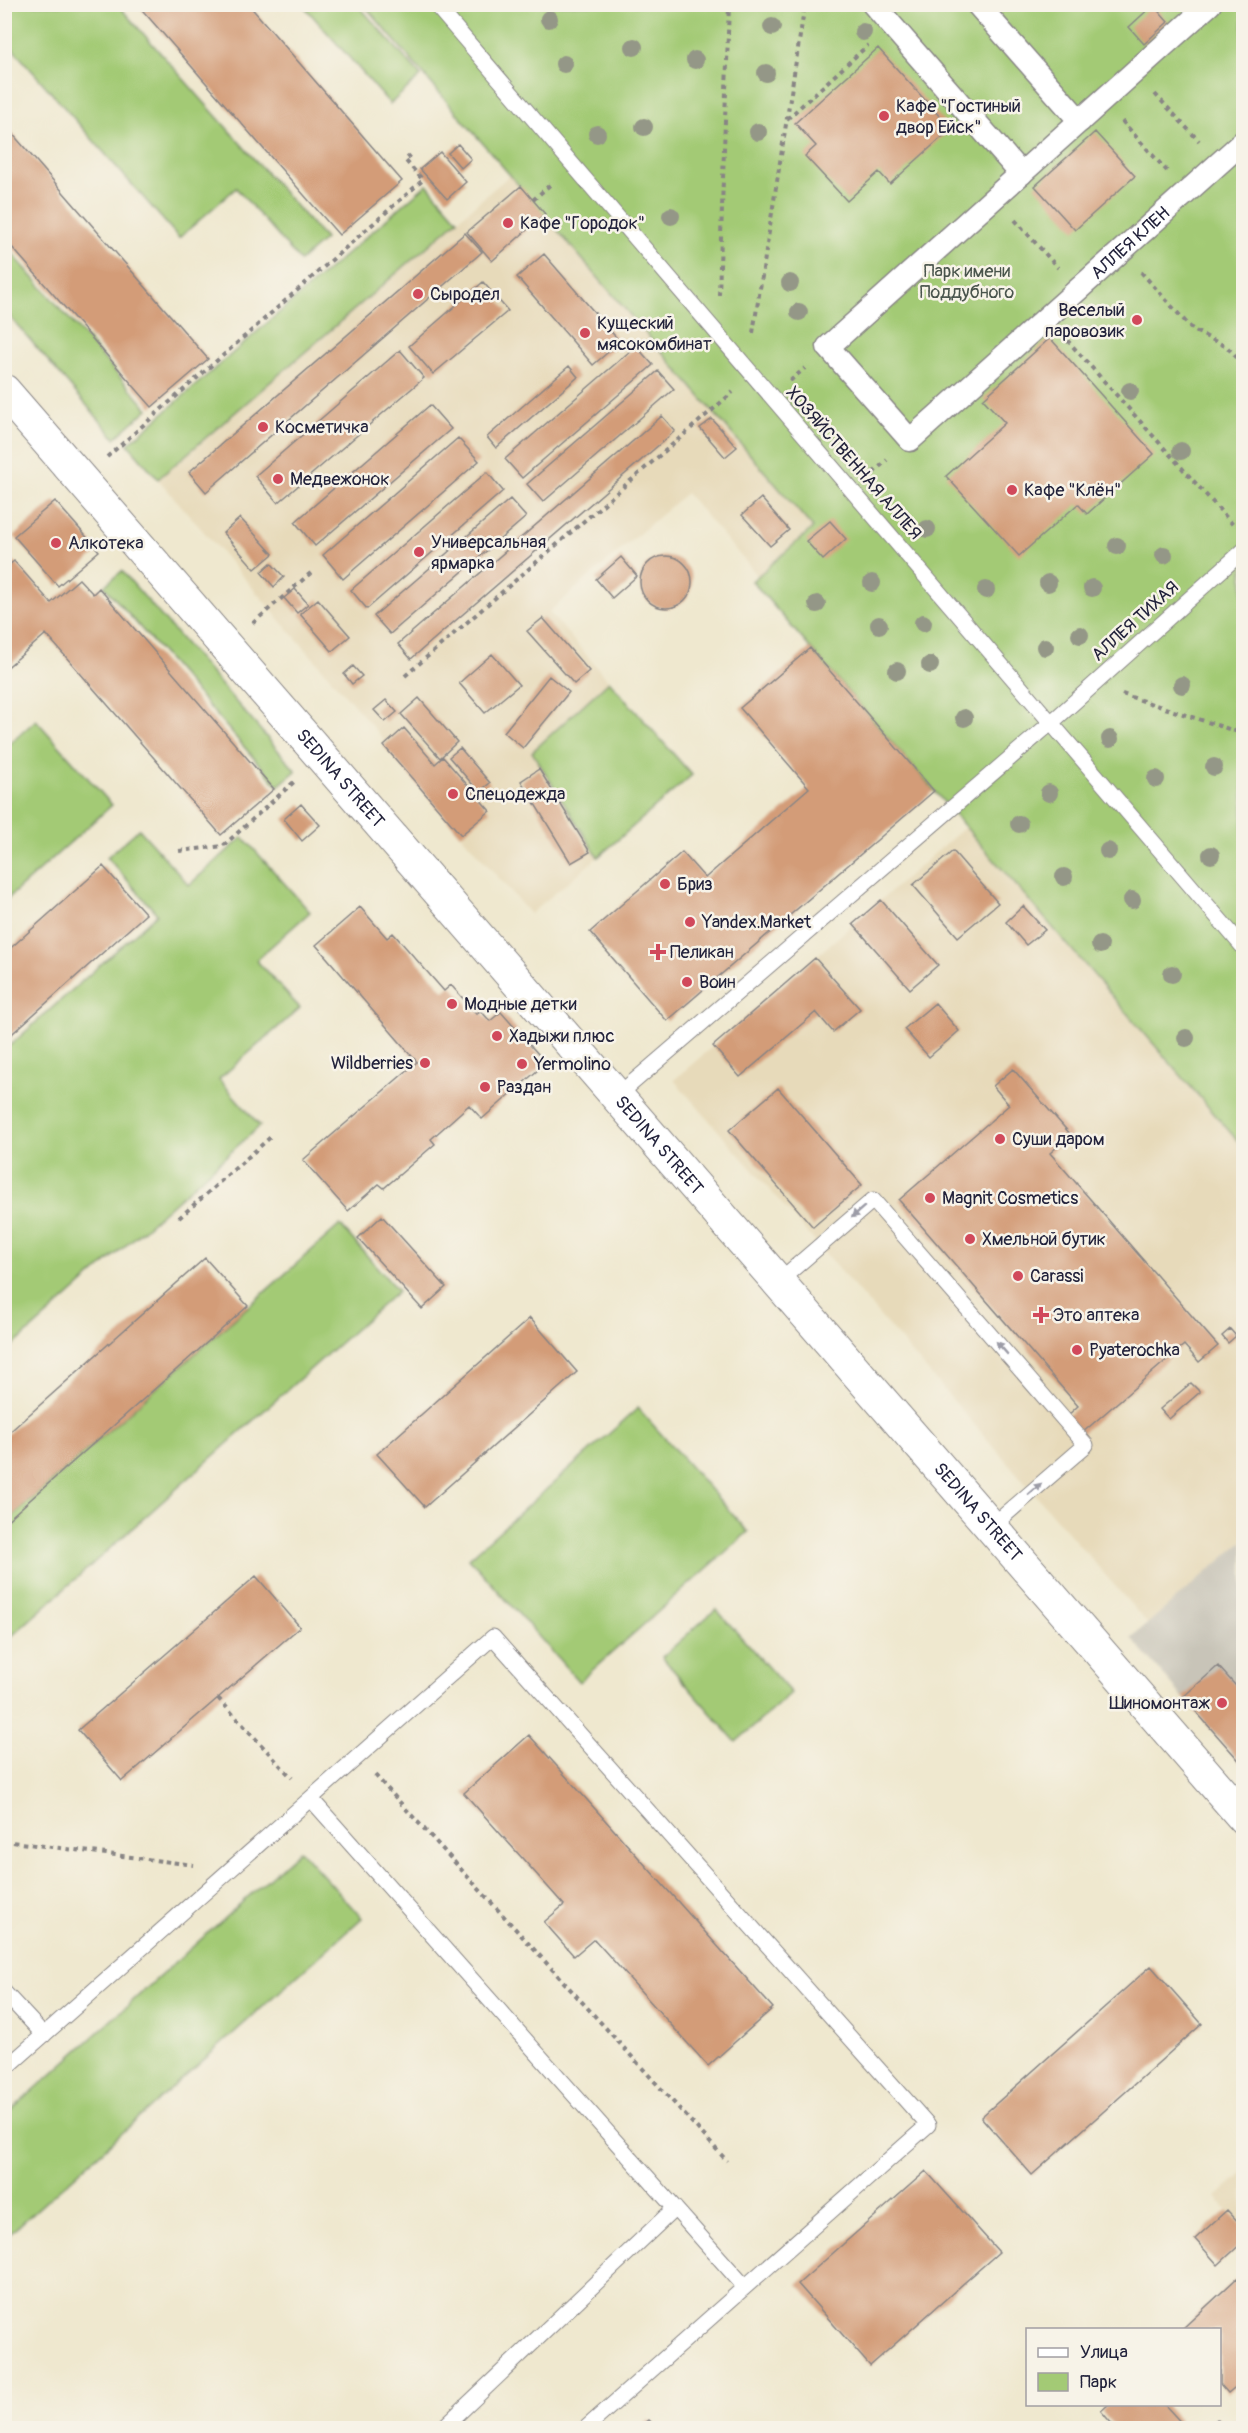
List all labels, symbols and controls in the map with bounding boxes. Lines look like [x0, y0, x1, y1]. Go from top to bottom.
place label: Кафе "Гостиный двор Ейск" [896, 95, 1021, 139]
marker: Кафе "Гостиный двор Ейск" [877, 109, 891, 123]
street label: АЛЛЕЯ КЛЕН [1086, 202, 1175, 285]
place label: Кафе "Городок" [520, 212, 645, 235]
marker: Кафе "Городок" [501, 216, 515, 230]
park label: Парк имени Поддубного [920, 260, 1015, 304]
place label: Сыродел [430, 283, 500, 306]
marker: Сыродел [411, 287, 425, 301]
place label: Веселый паровозик [1045, 299, 1125, 343]
place label: Кущеский мясокомбинат [597, 312, 712, 356]
marker: Веселый паровозик [1130, 313, 1144, 327]
marker: Кущеский мясокомбинат [578, 326, 592, 340]
street label: ХОЗЯЙСТВЕННАЯ АЛЛЕЯ [781, 382, 926, 545]
place label: Косметичка [275, 416, 369, 439]
marker: Косметичка [256, 420, 270, 434]
place label: Медвежонок [290, 468, 390, 491]
marker: Медвежонок [271, 472, 285, 486]
place label: Кафе "Клён" [1024, 479, 1121, 502]
marker: Кафе "Клён" [1005, 483, 1019, 497]
place label: Универсальная ярмарка [431, 531, 546, 575]
place label: Алкотека [68, 532, 144, 555]
marker: Алкотека [49, 536, 63, 550]
marker: Универсальная ярмарка [412, 545, 426, 559]
street label: АЛЛЕЯ ТИХАЯ [1087, 576, 1184, 667]
street label: SEDINA STREET [291, 724, 389, 833]
place label: Спецодежда [465, 783, 565, 806]
marker: Спецодежда [446, 787, 460, 801]
place label: Бриз [677, 873, 713, 896]
marker: Бриз [658, 877, 672, 891]
place label: Yandex.Market [701, 911, 812, 934]
marker: Yandex.Market [683, 915, 697, 929]
place label: Пеликан [670, 941, 734, 964]
marker: Пеликан [651, 945, 665, 959]
place label: Воин [699, 971, 736, 994]
marker: Воин [680, 975, 694, 989]
place label: Модные детки [464, 993, 577, 1016]
marker: Модные детки [445, 997, 459, 1011]
place label: Хадыжи плюс [509, 1025, 615, 1048]
marker: Хадыжи плюс [490, 1029, 504, 1043]
place label: Wildberries [331, 1052, 413, 1075]
place label: Yermolino [533, 1053, 611, 1076]
marker: Wildberries [418, 1056, 432, 1070]
marker: Yermolino [515, 1057, 529, 1071]
place label: Раздан [497, 1076, 551, 1099]
marker: Раздан [478, 1080, 492, 1094]
street label: SEDINA STREET [610, 1091, 708, 1200]
place label: Суши даром [1012, 1128, 1105, 1151]
marker: Суши даром [993, 1132, 1007, 1146]
place label: Magnit Cosmetics [942, 1187, 1078, 1210]
marker: Magnit Cosmetics [923, 1191, 937, 1205]
one-way arrow [851, 1205, 866, 1219]
place label: Хмельной бутик [982, 1228, 1106, 1251]
marker: Хмельной бутик [963, 1232, 977, 1246]
place label: Carassi [1030, 1265, 1084, 1288]
marker: Carassi [1011, 1269, 1025, 1283]
place label: Это аптека [1053, 1304, 1139, 1327]
marker: Это аптека [1034, 1308, 1048, 1322]
place label: Pyaterochka [1089, 1339, 1180, 1362]
one-way arrow [995, 1341, 1009, 1356]
marker: Pyaterochka [1070, 1343, 1084, 1357]
street label: SEDINA STREET [928, 1458, 1027, 1566]
one-way arrow [1027, 1483, 1042, 1496]
place label: Шиномонтаж [1109, 1692, 1210, 1715]
marker: Шиномонтаж [1215, 1696, 1229, 1710]
legend [1026, 2328, 1221, 2406]
text: Улица [1080, 2341, 1128, 2364]
text: Парк [1080, 2371, 1117, 2394]

